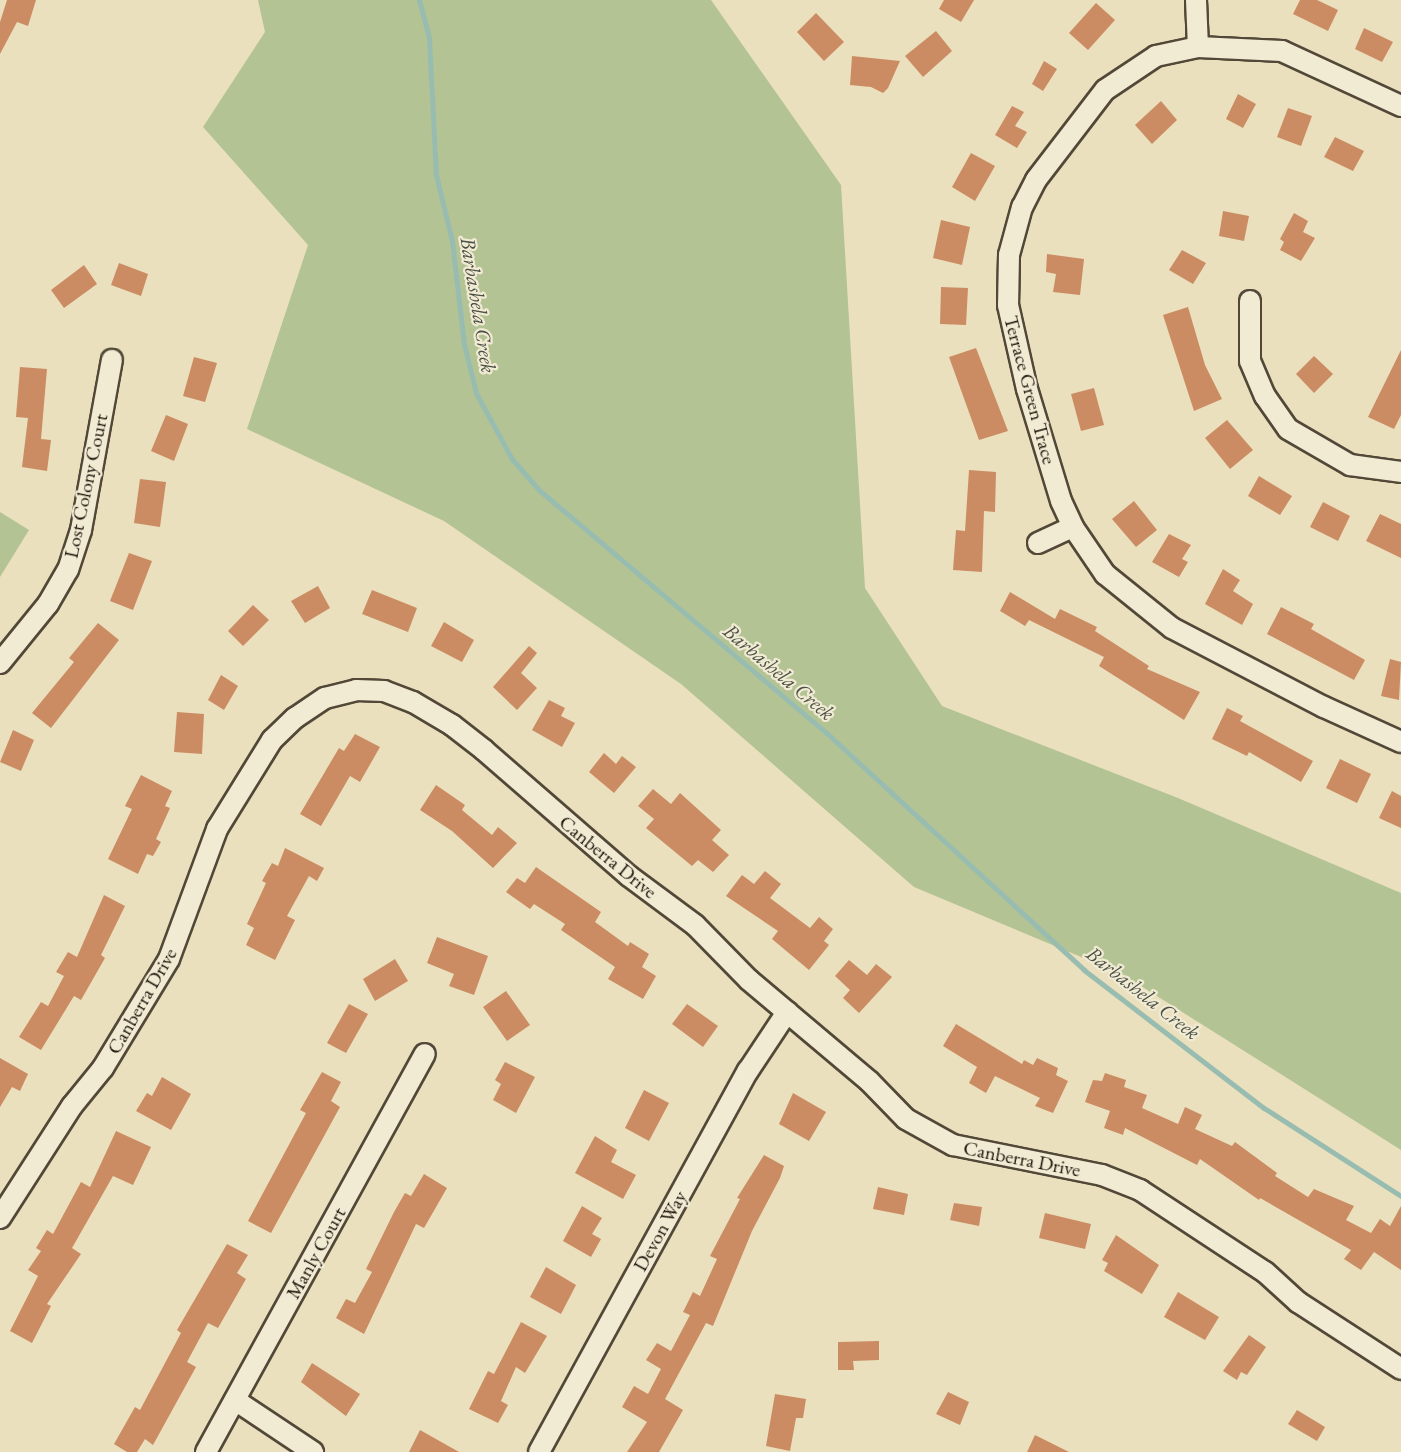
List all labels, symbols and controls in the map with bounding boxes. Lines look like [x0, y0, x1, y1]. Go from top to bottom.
water label: Barbashela Creek [455, 235, 501, 375]
street label: Terrace Green Trace [999, 313, 1061, 467]
street label: Lost Colony Court [59, 412, 113, 560]
water label: Barbashela Creek [718, 618, 840, 726]
street label: Canberra Drive [554, 810, 662, 904]
water label: Barbashela Creek [1081, 941, 1205, 1045]
street label: Canberra Drive [102, 944, 182, 1058]
street label: Canberra Drive [961, 1136, 1083, 1182]
street label: Devon Way [628, 1186, 692, 1276]
street label: Manly Court [281, 1203, 351, 1303]

